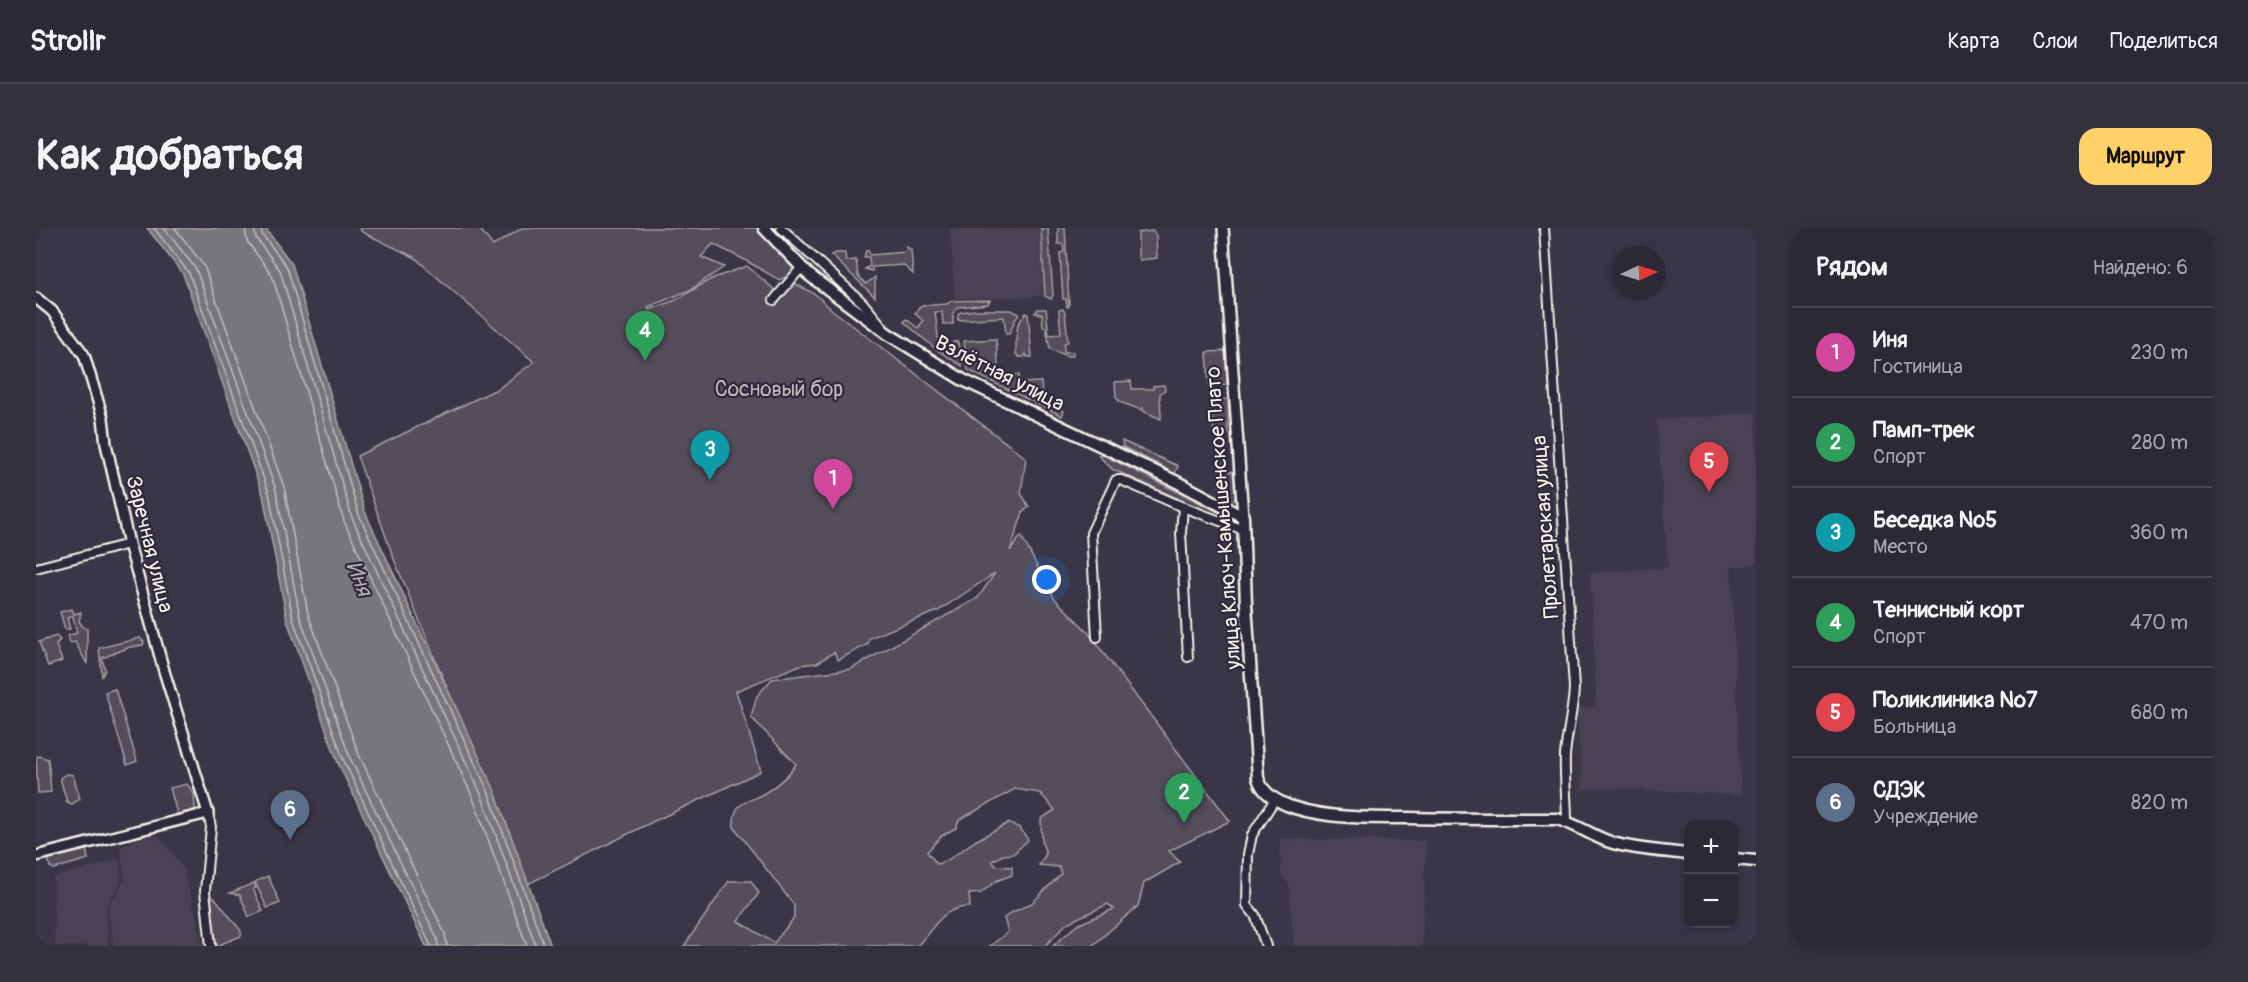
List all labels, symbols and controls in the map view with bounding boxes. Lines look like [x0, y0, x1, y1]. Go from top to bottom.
text: Strollr [30, 24, 105, 59]
text: Карта [1947, 28, 1999, 55]
text: Слои [2032, 28, 2077, 55]
text: Поделиться [2110, 28, 2218, 55]
button: Маршрут [2079, 128, 2212, 185]
text: Как добраться [36, 130, 303, 182]
north arrow [1612, 246, 1666, 300]
text: Рядом [1816, 251, 1888, 283]
text: Найдено: 6 [2093, 255, 2188, 280]
pin: 4 [626, 312, 664, 361]
text: Иня [1873, 326, 1908, 354]
street label: Взлётная улица [930, 329, 1069, 418]
text: 1 [1832, 340, 1839, 365]
text: 230 m [2131, 340, 2188, 365]
text: Гостиница [1873, 354, 1963, 379]
street label: улица Ключ-Камышенское Плато [1199, 366, 1248, 671]
park label: Сосновый бор [715, 376, 843, 403]
text: Памп-трек [1873, 416, 1975, 444]
pin: 3 [690, 430, 730, 480]
text: 2 [1830, 430, 1841, 455]
text: 280 m [2131, 430, 2188, 455]
street label: Пролетарская улица [1526, 435, 1565, 619]
pin: 5 [1690, 442, 1728, 492]
text: Спорт [1873, 444, 1926, 469]
pin: 1 [814, 460, 852, 509]
street label: Заречная улица [119, 473, 180, 615]
text: Беседка №5 [1873, 506, 1997, 534]
text: 3 [1830, 520, 1841, 545]
text: 360 m [2129, 520, 2188, 545]
text: Место [1873, 534, 1928, 559]
water label: Иня [340, 557, 380, 602]
your location [1032, 565, 1061, 594]
text: Теннисный корт [1873, 596, 2024, 624]
text: 4 [1830, 610, 1841, 635]
text: 470 m [2130, 610, 2188, 635]
text: Спорт [1873, 624, 1926, 649]
text: Поликлиника №7 [1873, 686, 2038, 714]
text: 5 [1830, 700, 1841, 725]
text: 680 m [2131, 700, 2188, 725]
text: Больница [1873, 714, 1956, 739]
pin: 2 [1164, 774, 1204, 823]
text: СДЭК [1873, 776, 1926, 804]
pin: 6 [270, 790, 310, 840]
text: 6 [1830, 790, 1841, 815]
text: 820 m [2131, 790, 2188, 815]
text: Учреждение [1873, 804, 1978, 829]
map controls [1684, 820, 1738, 928]
button: + [1684, 820, 1738, 874]
button: − [1684, 874, 1738, 928]

